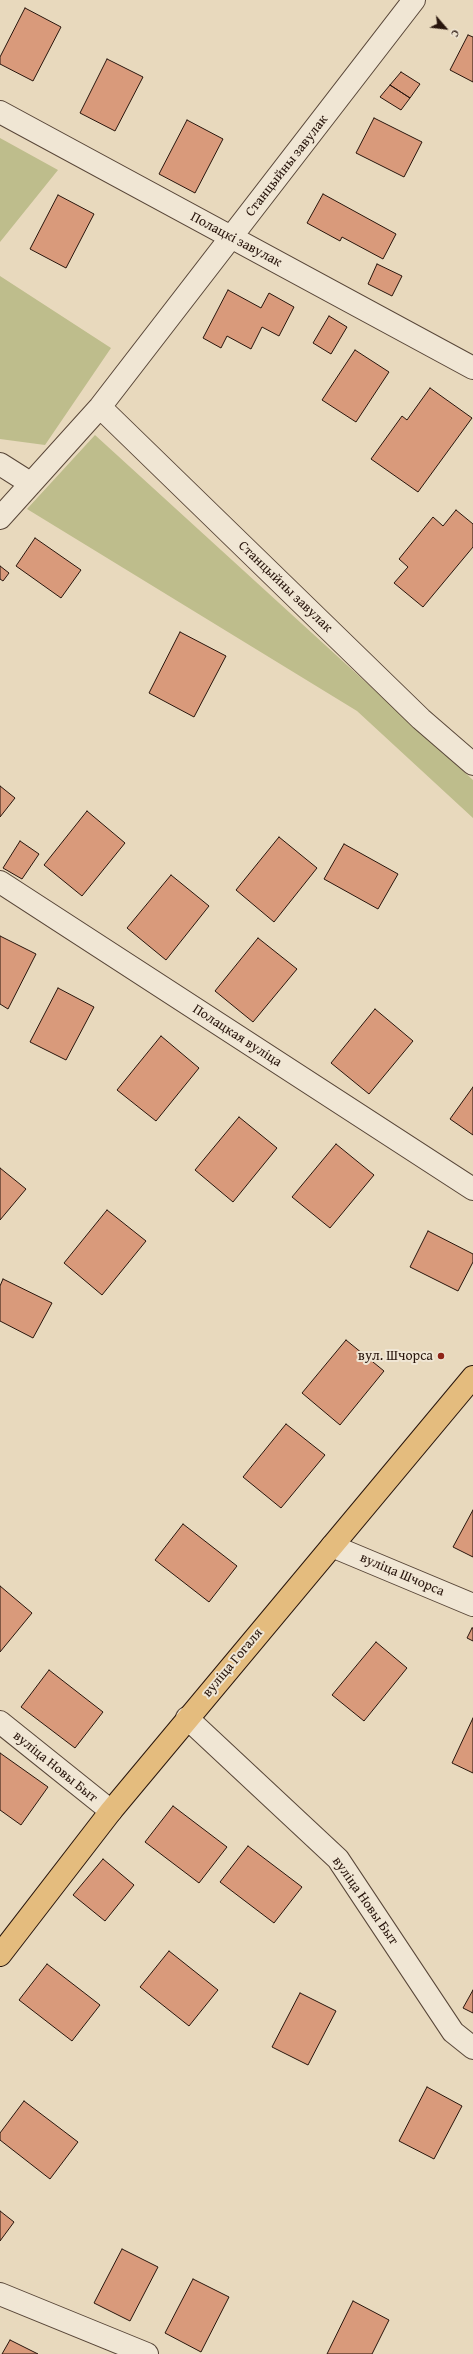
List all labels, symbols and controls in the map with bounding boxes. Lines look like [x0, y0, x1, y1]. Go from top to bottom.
north arrow [425, 8, 465, 48]
text: С [447, 27, 464, 40]
street label: Станцыйны завулак [242, 112, 332, 220]
street label: Полацкі завулак [187, 209, 285, 271]
street label: Станцыйны завулак [234, 538, 336, 636]
street label: Полацкая вуліца [189, 1001, 285, 1071]
place label: вул. Шчорса [358, 1348, 433, 1364]
marker: вул. Шчорса [436, 1351, 446, 1361]
street label: вуліца Шчорса [357, 1550, 447, 1600]
street label: вуліца Гогаля [199, 1625, 267, 1701]
street label: вуліца Новы Быт [9, 1728, 101, 1806]
street label: вуліца Новы Быт [328, 1854, 402, 1948]

